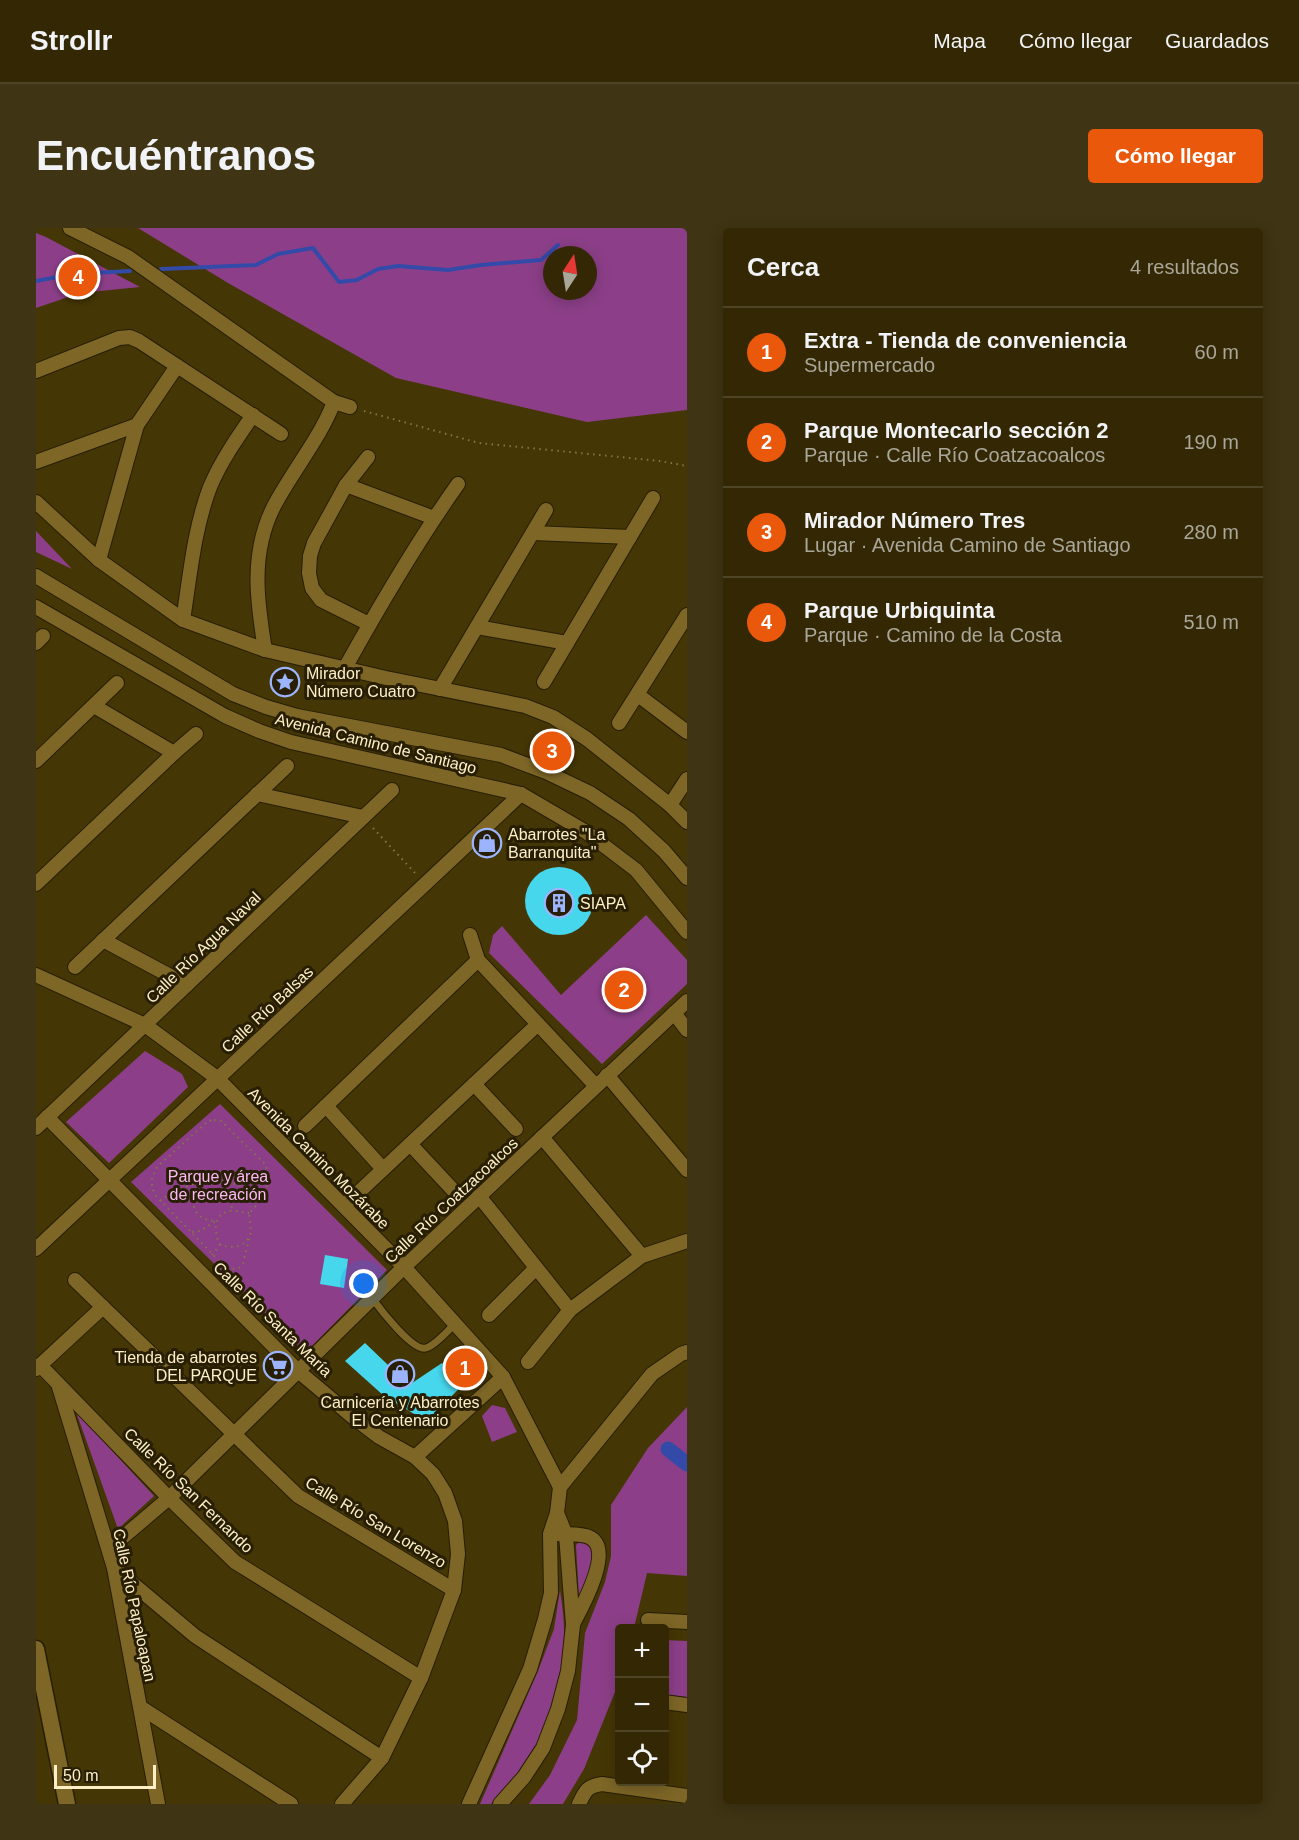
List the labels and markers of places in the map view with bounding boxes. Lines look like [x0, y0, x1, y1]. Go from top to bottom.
pin: 4 [58, 254, 98, 300]
place label: Mirador Número Cuatro [306, 665, 415, 700]
place icon: Mirador Número Cuatro [269, 666, 301, 698]
pin: 3 [532, 728, 572, 774]
place label: Abarrotes "La Barranquita" [508, 826, 605, 861]
shop icon: Abarrotes "La Barranquita" [471, 827, 503, 859]
building icon: SIAPA [543, 887, 575, 919]
place label: SIAPA [580, 895, 626, 912]
pin: 2 [604, 968, 644, 1012]
pin: 1 [446, 1346, 484, 1390]
place label: Tienda de abarrotes DEL PARQUE [114, 1349, 257, 1384]
supermarket icon: Tienda de abarrotes DEL PARQUE [262, 1350, 294, 1382]
shop icon: Carnicería y Abarrotes El Centenario [384, 1358, 416, 1390]
place label: Carnicería y Abarrotes El Centenario [320, 1394, 480, 1429]

